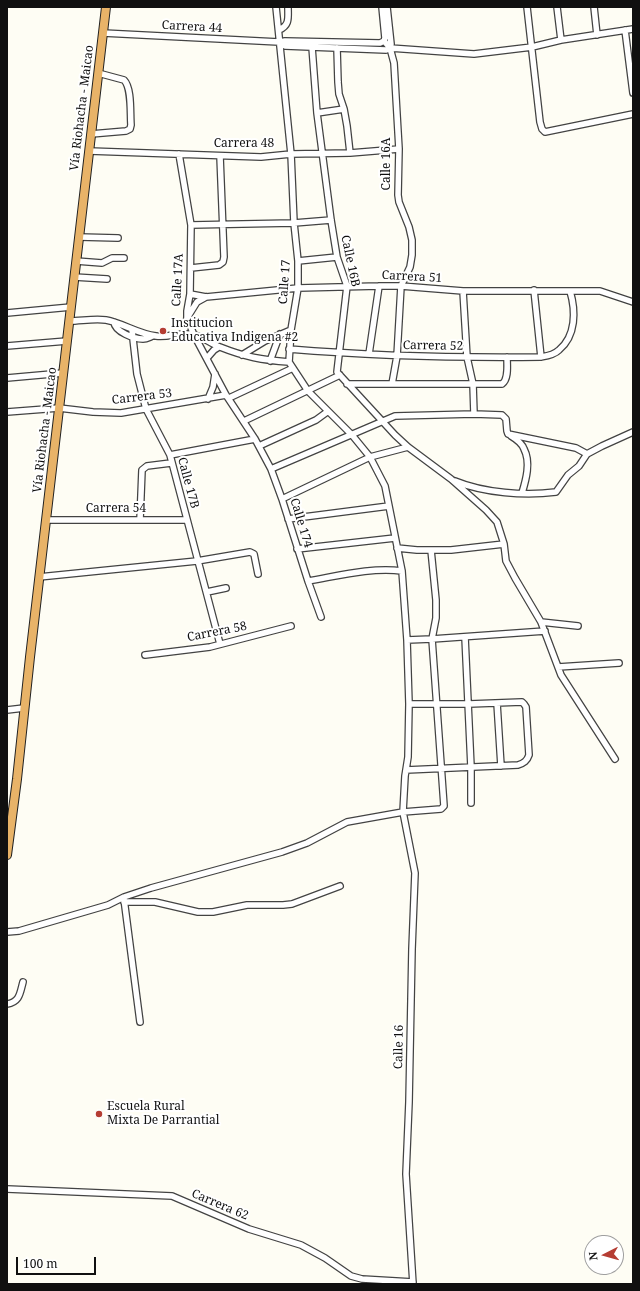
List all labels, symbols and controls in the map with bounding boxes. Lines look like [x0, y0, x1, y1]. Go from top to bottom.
street label: Carrera 44 [161, 18, 223, 36]
street label: Vía Riohacha - Maicao [67, 44, 97, 172]
street label: Carrera 48 [214, 137, 274, 151]
street label: Calle 16A [380, 138, 394, 190]
street label: Calle 16B [338, 234, 362, 288]
street label: Calle 17A [169, 253, 187, 307]
street label: Calle 17 [276, 259, 294, 305]
street label: Carrera 51 [381, 268, 443, 286]
place label: Institucion Educativa Indigena #2 [171, 317, 298, 345]
marker: Institucion Educativa Indigena #2 [158, 326, 168, 336]
street label: Carrera 52 [403, 338, 463, 354]
street label: Vía Riohacha - Maicao [30, 366, 60, 494]
street label: Carrera 53 [111, 386, 173, 408]
street label: Calle 17B [174, 456, 202, 510]
street label: Calle 174 [287, 496, 315, 550]
street label: Carrera 54 [86, 502, 146, 516]
street label: Carrera 58 [186, 619, 248, 645]
street label: Calle 16 [391, 1025, 407, 1069]
place label: Escuela Rural Mixta De Parrantial [107, 1100, 219, 1128]
marker: Escuela Rural Mixta De Parrantial [94, 1109, 104, 1119]
street label: Carrera 62 [189, 1187, 251, 1223]
north arrow [584, 1235, 624, 1275]
scale bar [18, 1249, 98, 1275]
text: N [585, 1251, 600, 1261]
text: 100 m [23, 1255, 58, 1272]

